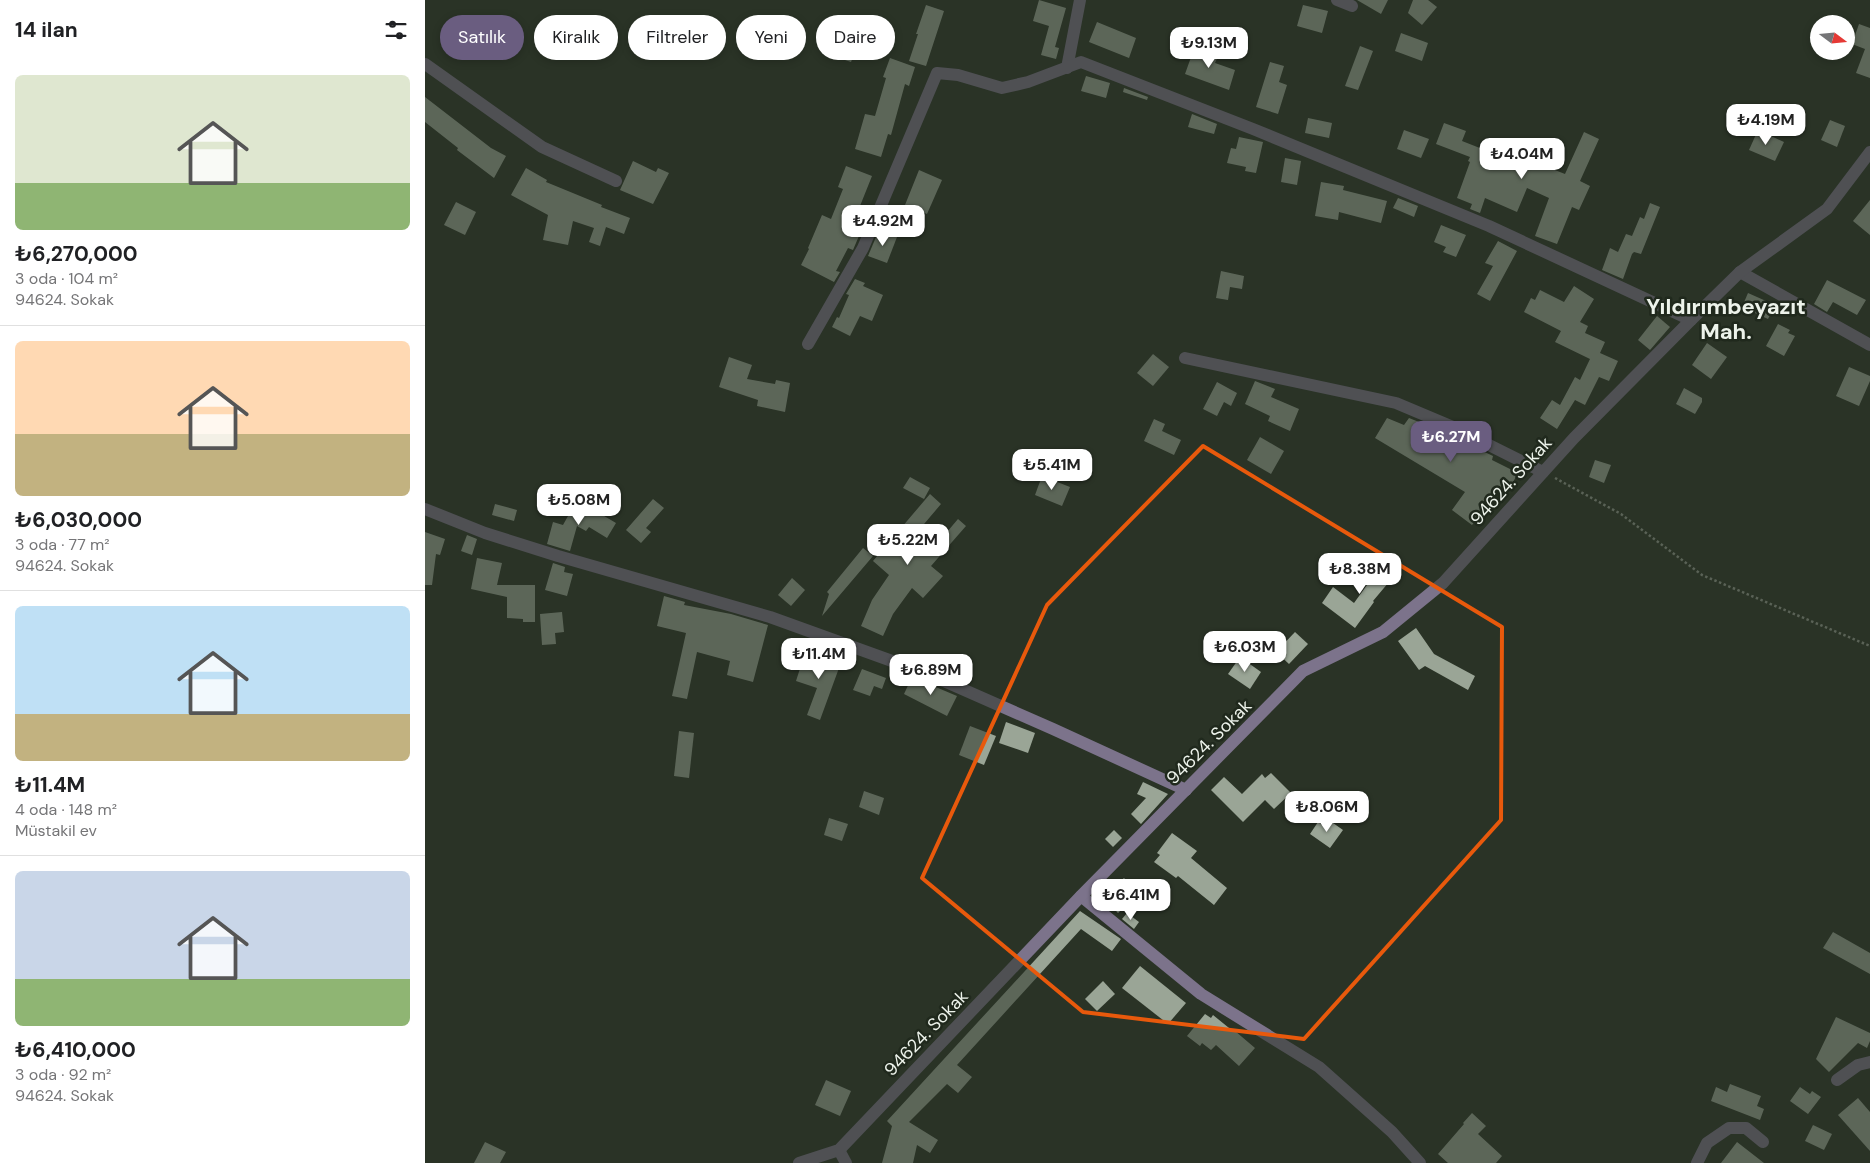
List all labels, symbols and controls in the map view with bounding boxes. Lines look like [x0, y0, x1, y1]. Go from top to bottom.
chip: Satılık [440, 15, 524, 60]
chip: Kiralık [534, 15, 618, 60]
chip: Filtreler [628, 15, 726, 60]
chip: Yeni [736, 15, 806, 60]
chip: Daire [816, 15, 895, 60]
north arrow [1810, 15, 1855, 60]
map controls [1810, 15, 1855, 60]
text: 14 ilan [15, 16, 78, 44]
icon: filters [382, 16, 410, 44]
pin: ₺9.13M [1168, 27, 1250, 69]
text: ₺9.13M [1181, 32, 1237, 53]
pin: ₺4.19M [1725, 104, 1807, 146]
icon: home [168, 108, 258, 198]
text: ₺4.19M [1737, 109, 1795, 130]
pin: ₺4.04M [1481, 138, 1563, 180]
text: ₺4.04M [1491, 143, 1553, 164]
pin: ₺4.92M [842, 204, 924, 247]
text: ₺4.92M [853, 210, 913, 231]
text: ₺6,270,000 [15, 240, 138, 268]
text: 3 oda · 104 m² [15, 268, 118, 289]
text: 94624. Sokak [15, 289, 114, 310]
district label: Yıldırımbeyazıt Mah. [1646, 292, 1806, 346]
icon: home [168, 373, 258, 463]
pin: ₺6.27M [1410, 420, 1492, 463]
text: ₺6.27M [1422, 426, 1480, 447]
street label: 94624. Sokak [1465, 432, 1557, 530]
pin: ₺5.41M [1011, 448, 1093, 491]
text: ₺5.41M [1023, 454, 1081, 475]
pin: ₺5.08M [538, 484, 620, 526]
text: ₺5.08M [548, 489, 610, 510]
text: ₺6,030,000 [15, 506, 142, 534]
pin: ₺5.22M [867, 524, 949, 566]
text: ₺5.22M [878, 529, 938, 550]
text: 3 oda · 77 m² [15, 534, 110, 555]
pin: ₺8.38M [1319, 552, 1401, 595]
text: 94624. Sokak [15, 555, 114, 576]
text: ₺8.38M [1329, 558, 1391, 579]
pin: ₺6.03M [1204, 630, 1286, 673]
text: ₺6.03M [1214, 636, 1276, 657]
icon: home [168, 638, 258, 728]
pin: ₺11.4M [778, 638, 860, 680]
text: ₺11.4M [792, 643, 846, 664]
pin: ₺6.89M [890, 654, 972, 696]
text: ₺6.89M [901, 659, 961, 680]
street label: 94624. Sokak [1161, 694, 1257, 790]
text: ₺11.4M [15, 771, 85, 799]
pin: ₺8.06M [1286, 790, 1368, 833]
text: ₺8.06M [1296, 796, 1358, 817]
text: 4 oda · 148 m² [15, 799, 117, 820]
text: Müstakil ev [15, 820, 97, 841]
pin: ₺6.41M [1090, 878, 1172, 921]
text: ₺6.41M [1102, 884, 1160, 905]
icon: home [168, 903, 258, 993]
street label: 94624. Sokak [879, 985, 973, 1081]
text: ₺6,410,000 [15, 1036, 136, 1064]
text: 3 oda · 92 m² [15, 1064, 111, 1085]
text: 94624. Sokak [15, 1085, 114, 1106]

